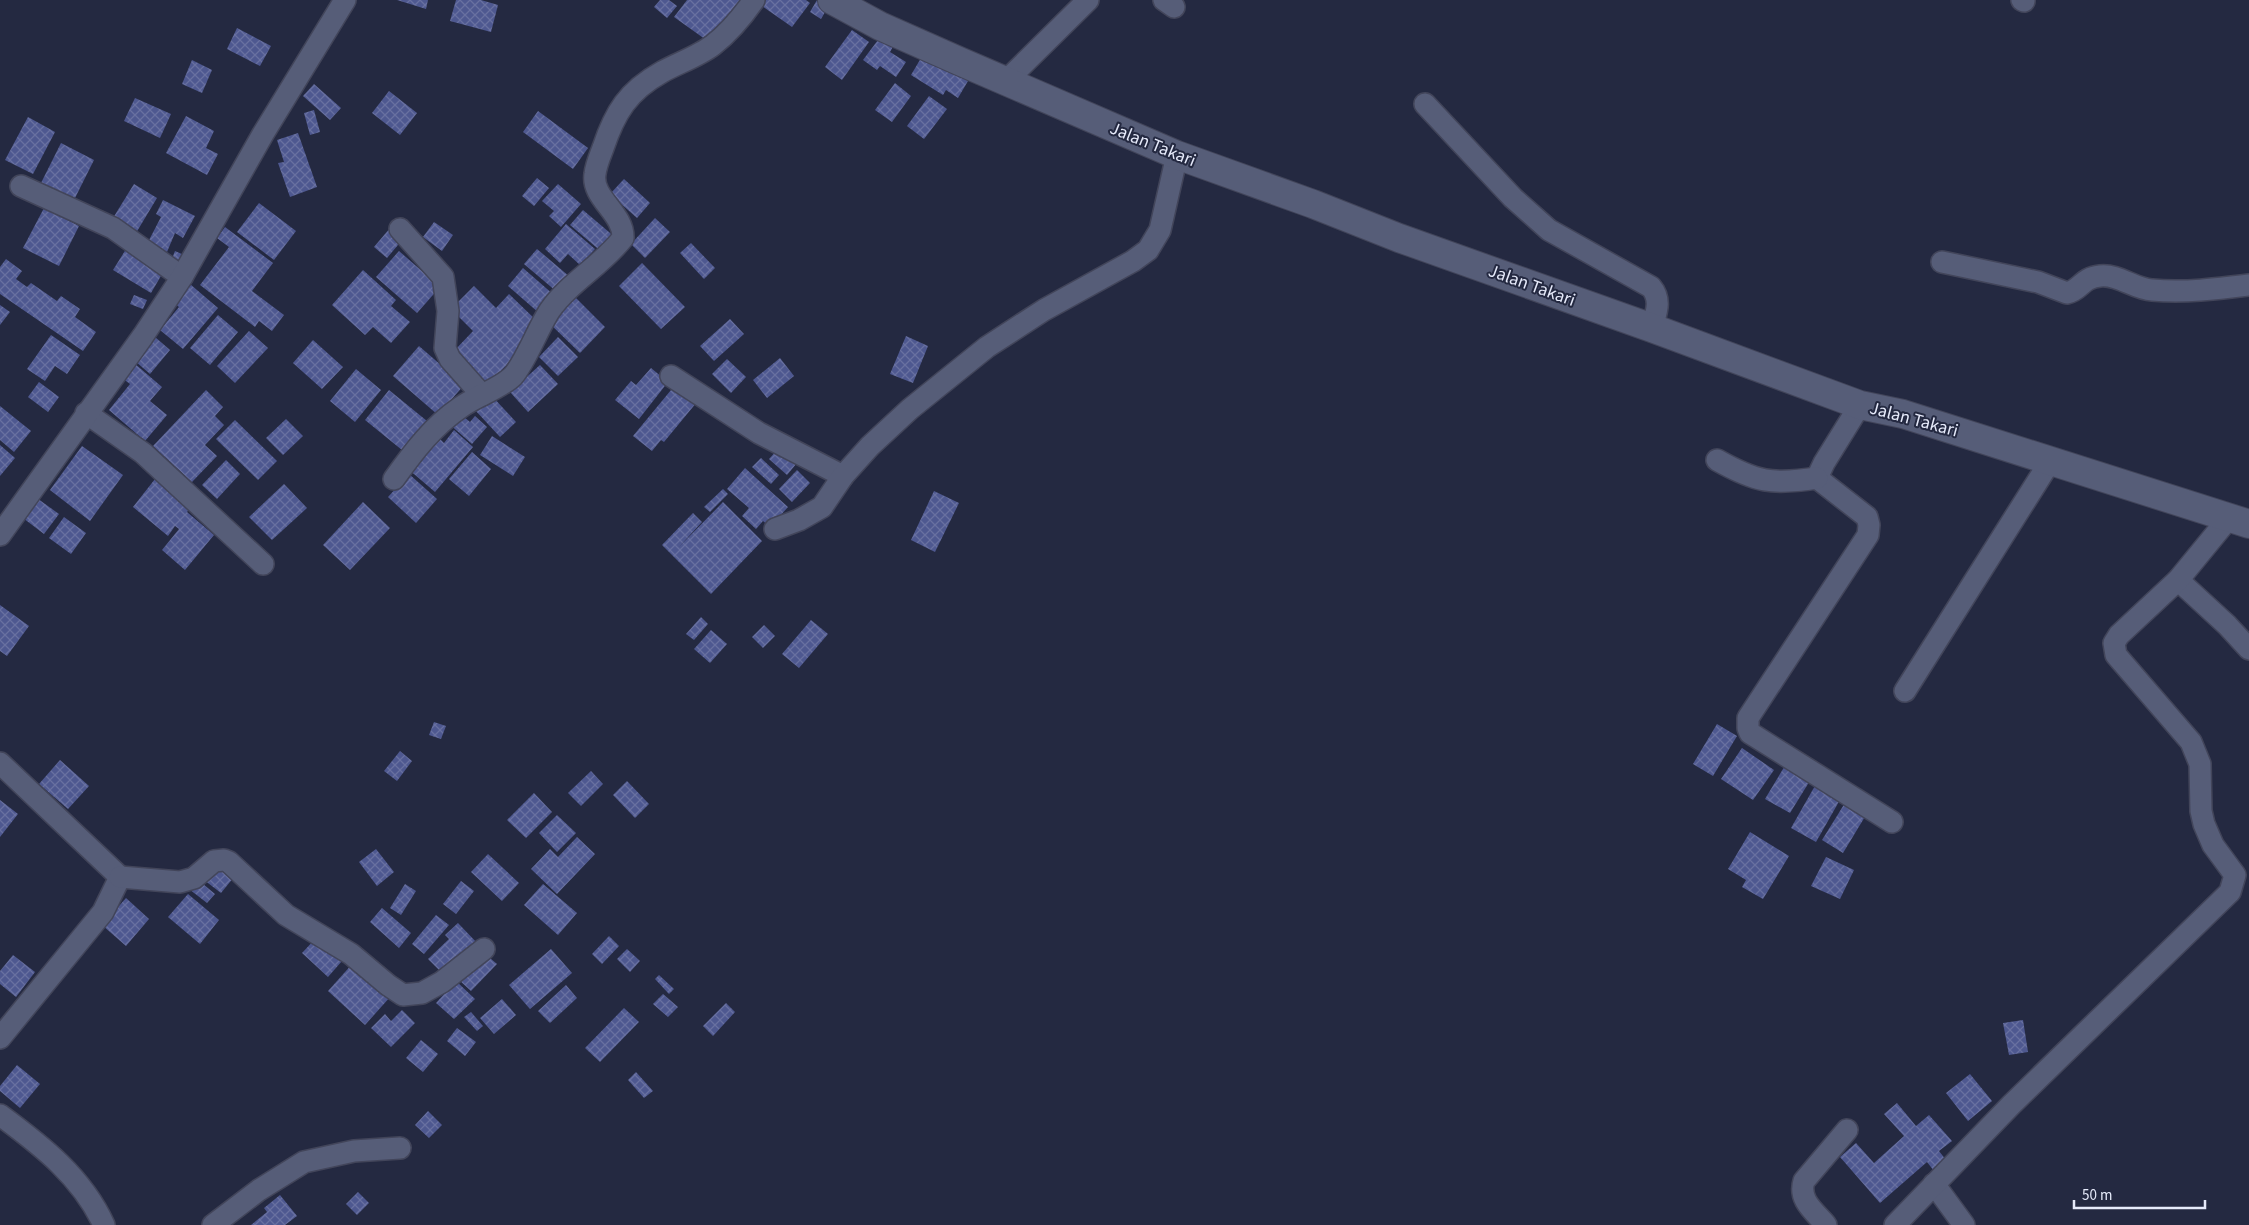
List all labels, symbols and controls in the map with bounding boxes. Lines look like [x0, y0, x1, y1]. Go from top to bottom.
street label: Jalan Takari [1106, 116, 1200, 173]
street label: Jalan Takari [1485, 258, 1579, 313]
street label: Jalan Takari [1867, 396, 1961, 443]
scale bar [2074, 1178, 2205, 1210]
text: 50 m [2082, 1185, 2112, 1206]

